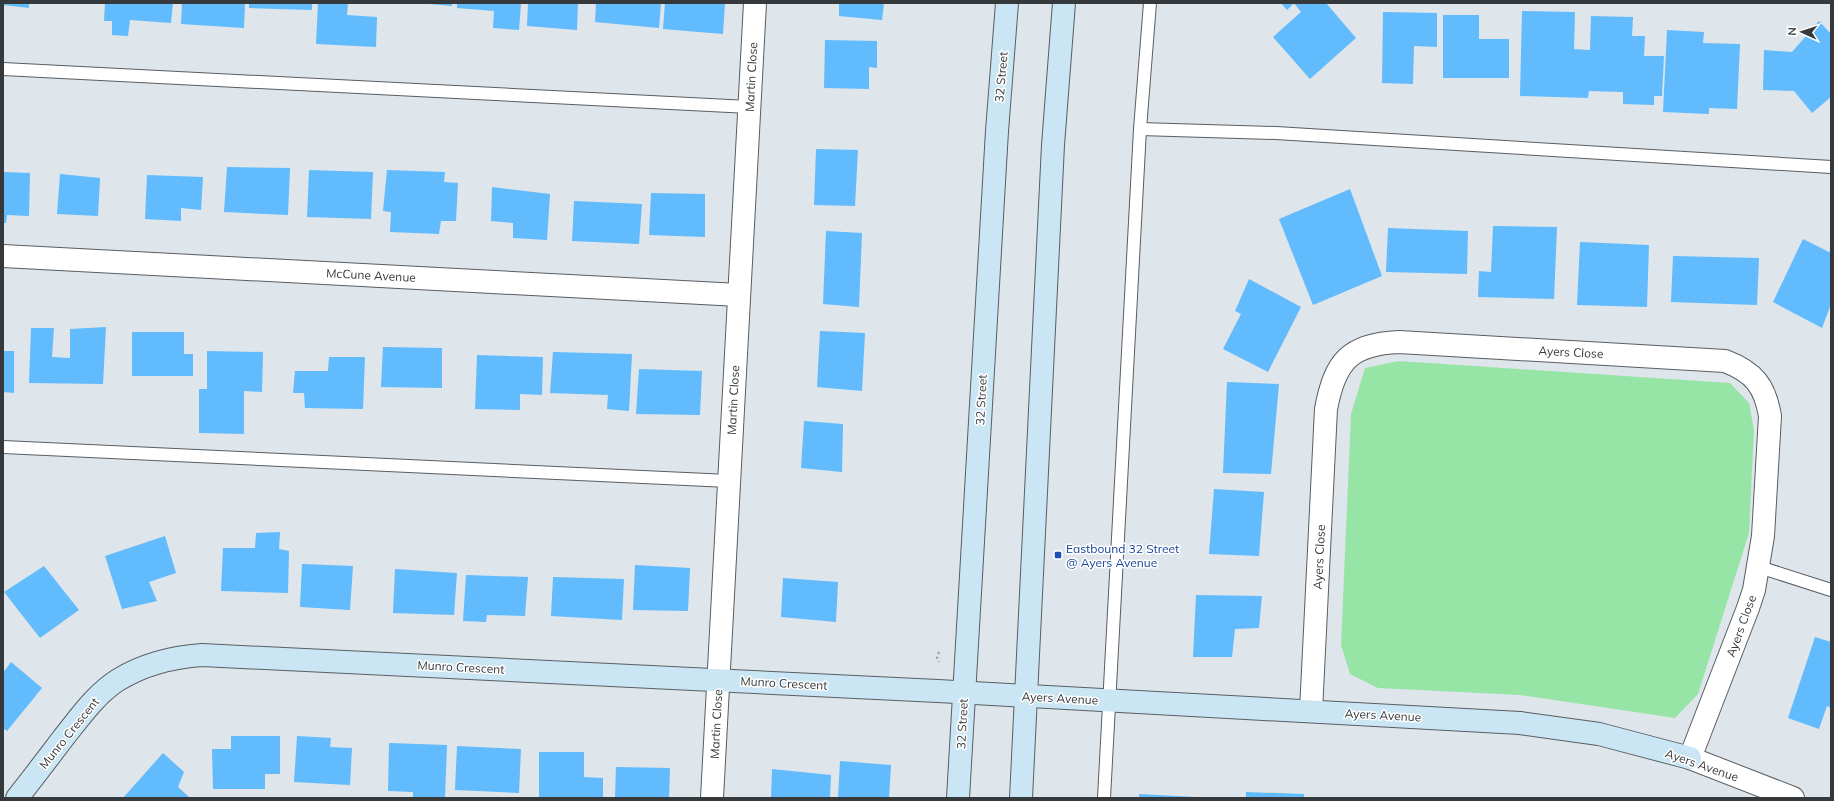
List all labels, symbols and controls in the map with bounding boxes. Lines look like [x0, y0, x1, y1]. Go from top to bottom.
north arrow [1782, 12, 1822, 52]
text: N [1785, 27, 1799, 36]
street label: Martin Close [742, 42, 760, 112]
street label: 32 Street [991, 51, 1011, 103]
street label: McCune Avenue [326, 265, 416, 285]
street label: Ayers Close [1538, 343, 1604, 361]
street label: Martin Close [724, 365, 742, 435]
street label: 32 Street [972, 374, 990, 426]
street label: Ayers Close [1310, 524, 1328, 590]
place label: Eastbound 32 Street @ Ayers Avenue [1066, 541, 1179, 570]
marker: Eastbound 32 Street @ Ayers Avenue [1053, 550, 1063, 560]
street label: Ayers Close [1723, 593, 1759, 659]
street label: Munro Crescent [417, 657, 505, 677]
street label: Munro Crescent [740, 673, 828, 693]
street label: Martin Close [707, 689, 725, 759]
street label: Ayers Avenue [1021, 689, 1099, 707]
street label: Munro Crescent [36, 694, 102, 772]
street label: 32 Street [953, 698, 971, 750]
street label: Ayers Avenue [1344, 706, 1422, 724]
street label: Ayers Avenue [1663, 745, 1741, 785]

